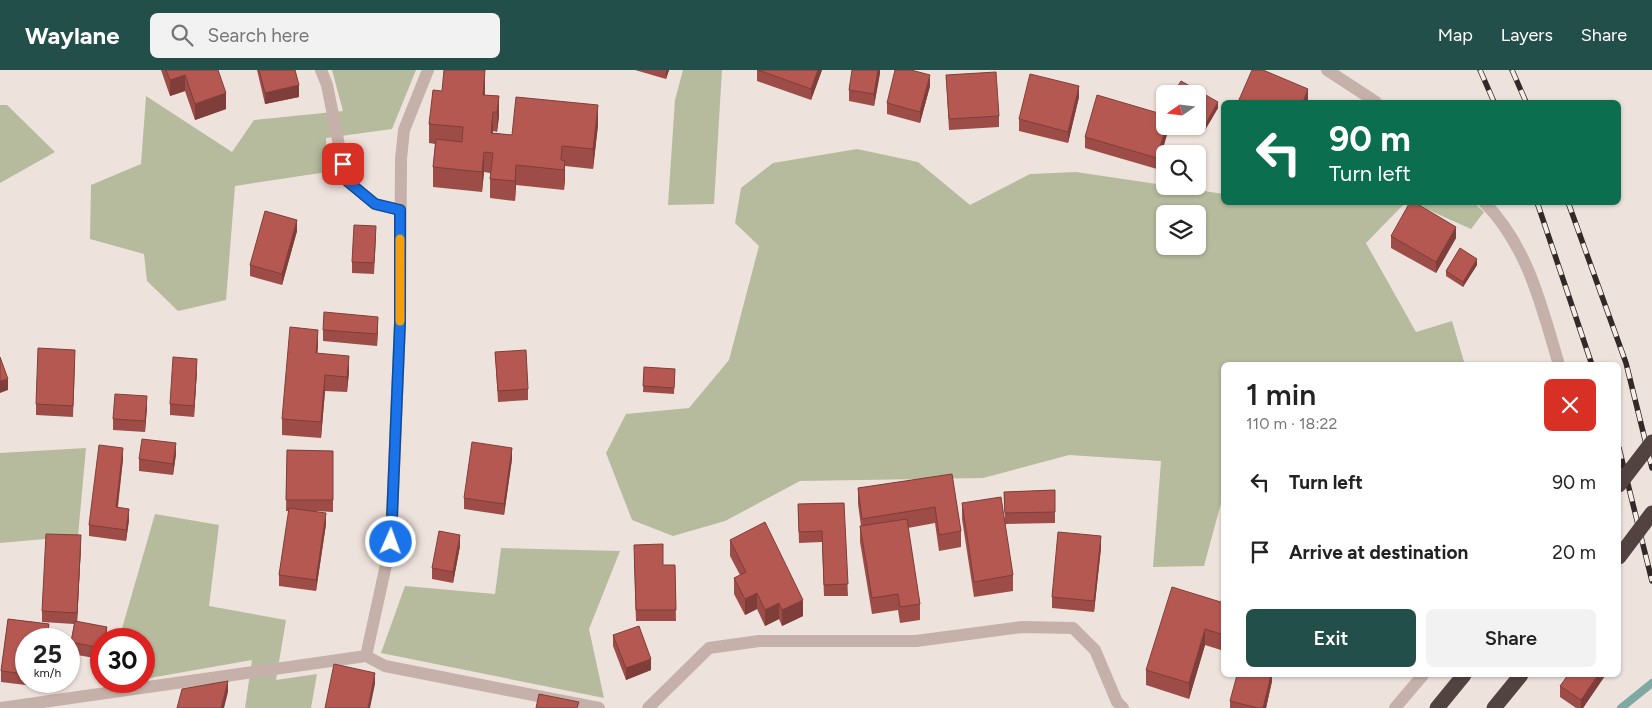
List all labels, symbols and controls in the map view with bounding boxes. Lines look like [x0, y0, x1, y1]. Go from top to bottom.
search box [150, 13, 500, 58]
text: Waylane [25, 21, 120, 50]
icon: search [168, 21, 196, 49]
text: Search here [208, 24, 309, 47]
text: Map [1438, 24, 1473, 46]
text: Layers [1501, 24, 1553, 46]
text: Share [1581, 24, 1627, 46]
north arrow [1156, 85, 1206, 135]
map controls [1156, 85, 1206, 255]
text: 90 m [1329, 118, 1411, 160]
icon: left [1246, 120, 1311, 185]
pin [322, 143, 364, 185]
button: search [1156, 145, 1206, 195]
icon: arrive [329, 150, 357, 178]
text: Turn left [1329, 160, 1411, 187]
button: layers [1156, 205, 1206, 255]
text: 1 min [1246, 376, 1316, 413]
button: close [1544, 379, 1596, 431]
text: 110 m · 18:22 [1246, 414, 1337, 433]
icon: left [1246, 468, 1274, 496]
text: Turn left [1289, 471, 1363, 494]
text: 90 m [1552, 471, 1596, 494]
position arrow [364, 515, 416, 567]
icon: arrive [1246, 538, 1274, 566]
text: Arrive at destination [1289, 541, 1468, 564]
text: 20 m [1552, 541, 1596, 564]
button: Exit [1246, 609, 1416, 667]
button: Share [1426, 609, 1596, 667]
speed limit sign: 30 [90, 628, 155, 693]
text: 25 [33, 639, 62, 669]
text: km/h [34, 666, 61, 680]

